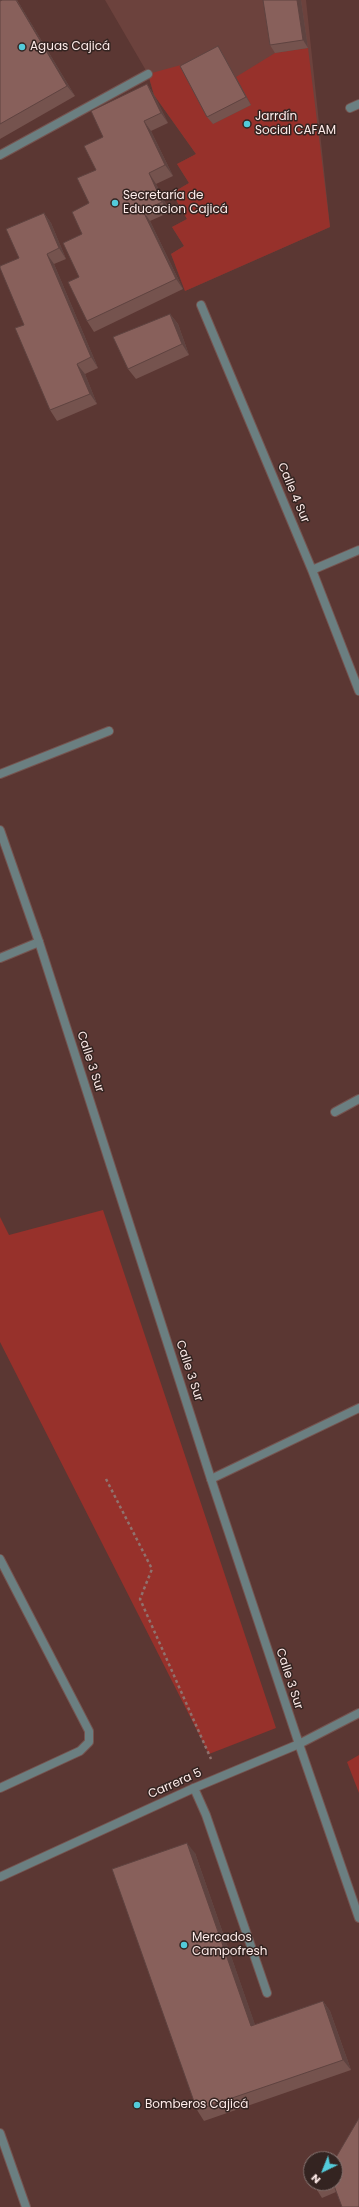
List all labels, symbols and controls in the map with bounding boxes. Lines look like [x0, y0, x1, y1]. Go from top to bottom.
place label: Aguas Cajicá [30, 40, 110, 54]
marker: Aguas Cajicá [17, 42, 27, 52]
place label: Jarrdín Social CAFAM [255, 110, 336, 138]
marker: Jarrdín Social CAFAM [242, 119, 252, 129]
place label: Secretaría de Educacion Cajicá [123, 189, 228, 217]
marker: Secretaría de Educacion Cajicá [110, 198, 120, 208]
street label: Calle 4 Sur [274, 461, 312, 525]
street label: Calle 3 Sur [73, 1030, 107, 1094]
street label: Calle 3 Sur [172, 1339, 206, 1403]
street label: Calle 3 Sur [272, 1647, 306, 1711]
street label: Carrera 5 [146, 1766, 204, 1802]
place label: Mercados Campofresh [192, 1931, 267, 1959]
marker: Mercados Campofresh [179, 1940, 189, 1950]
place label: Bomberos Cajicá [145, 2098, 248, 2112]
marker: Bomberos Cajicá [132, 2100, 142, 2110]
north arrow [303, 2151, 343, 2191]
text: N [307, 2170, 324, 2188]

